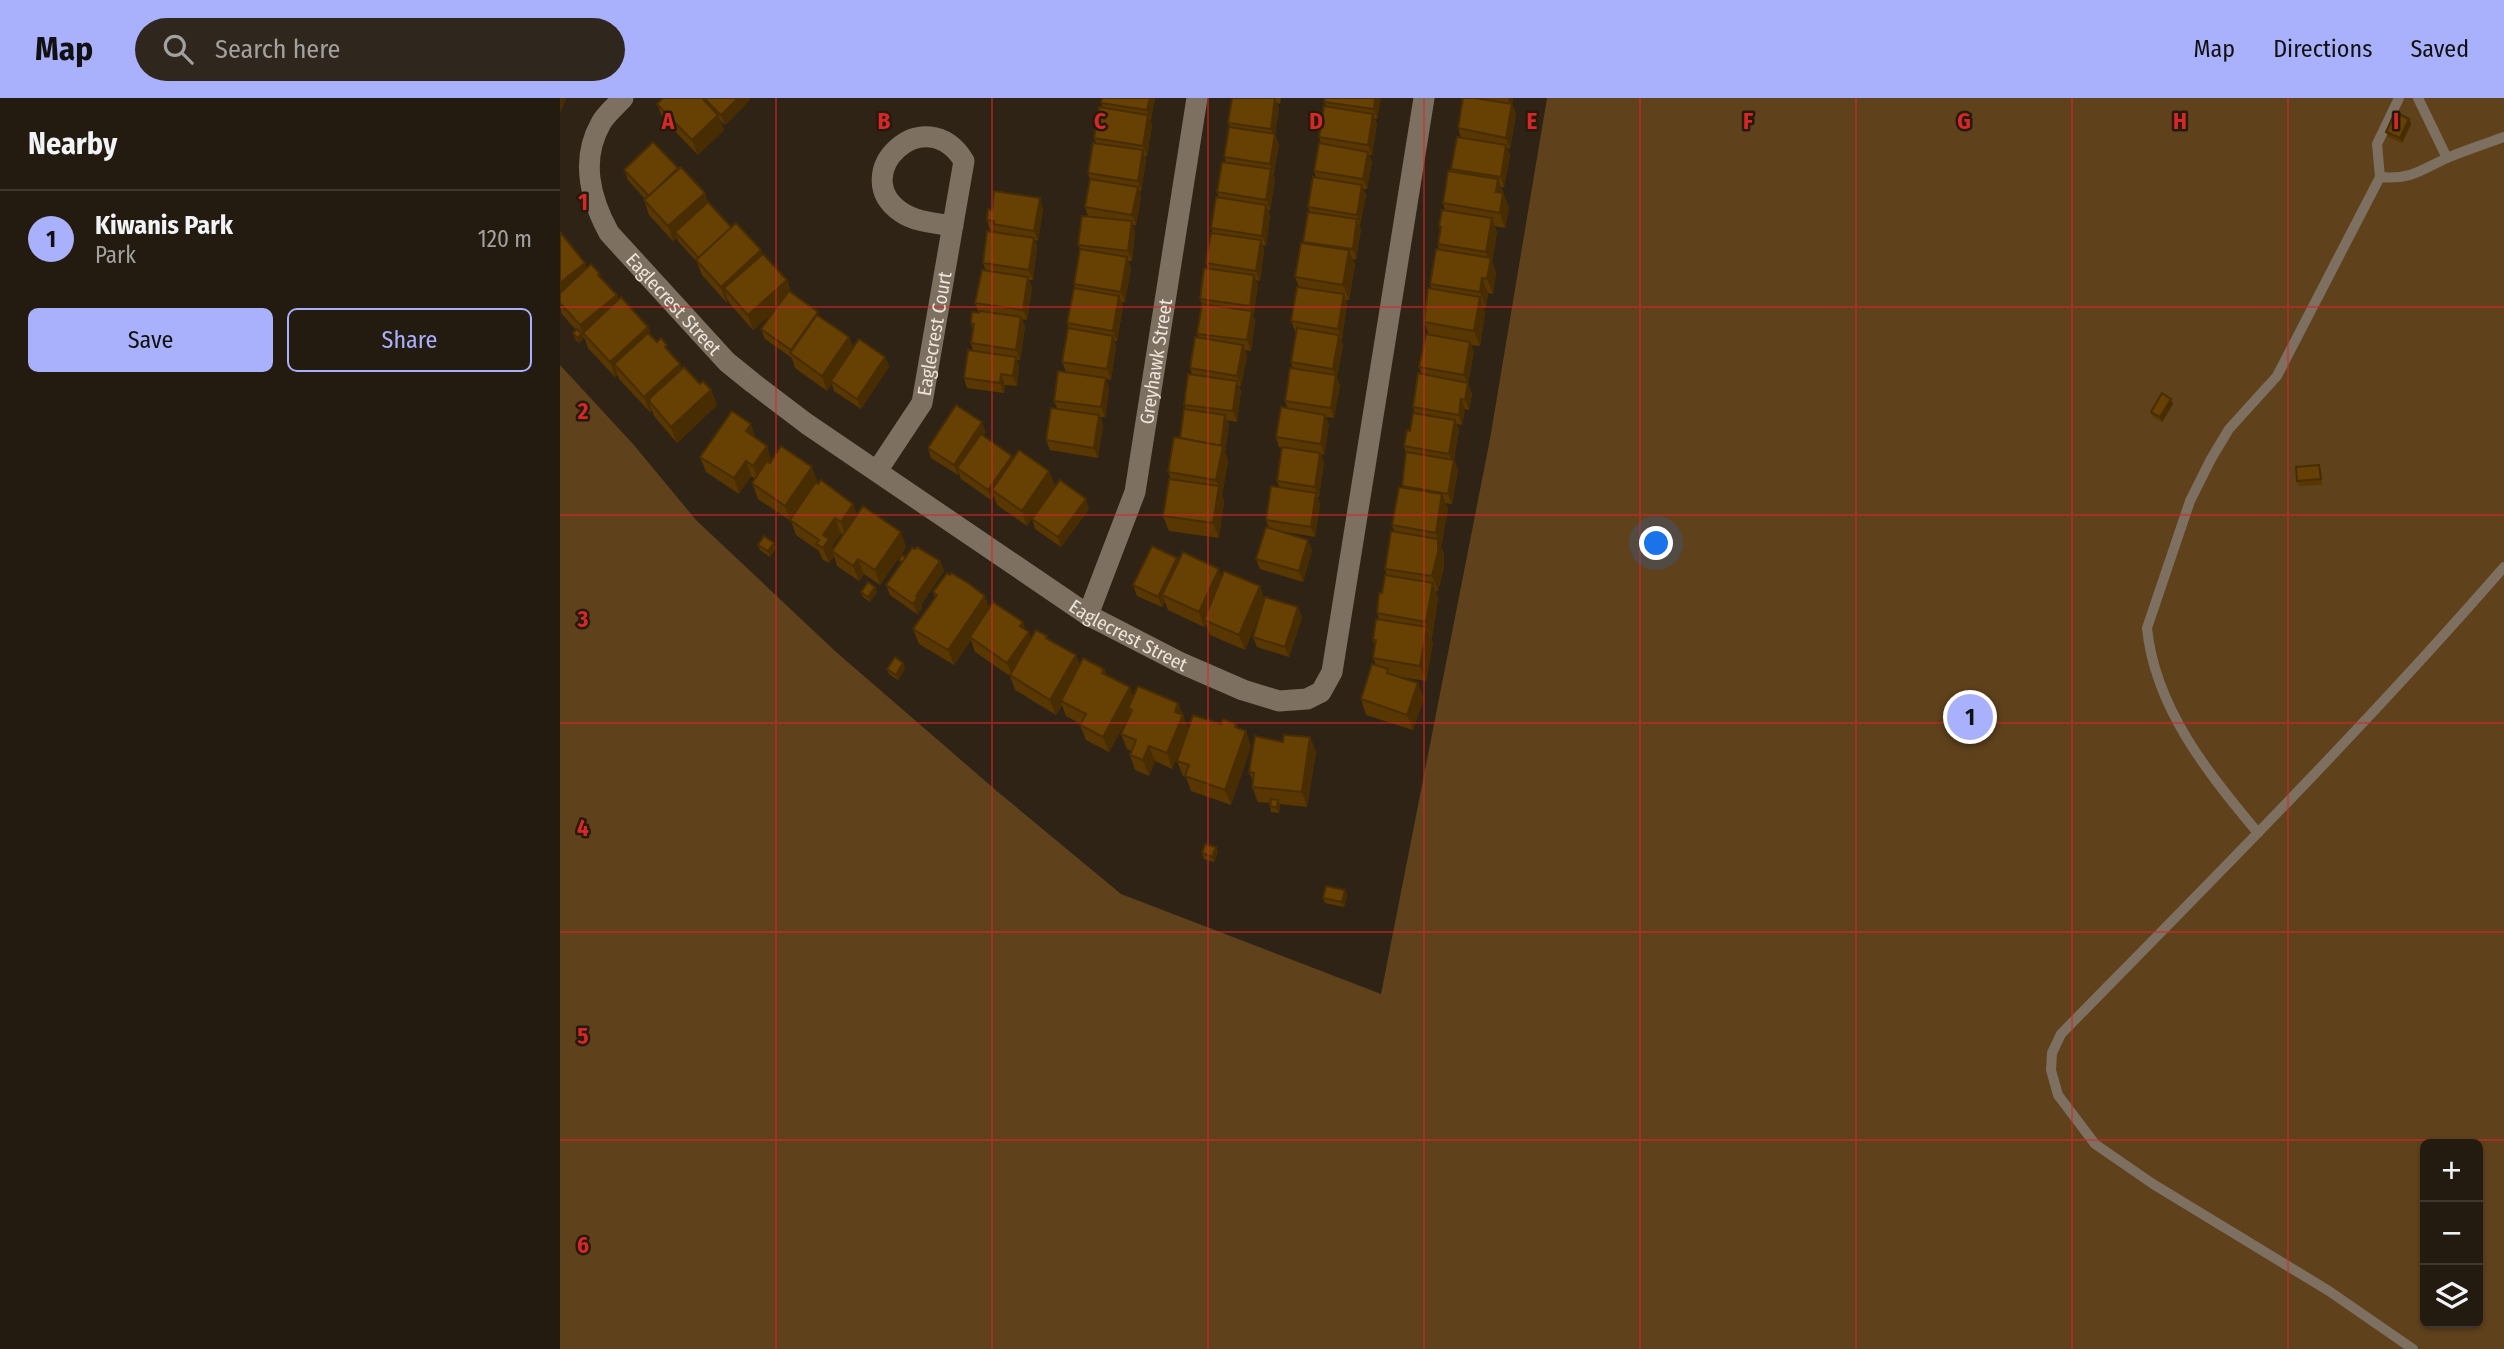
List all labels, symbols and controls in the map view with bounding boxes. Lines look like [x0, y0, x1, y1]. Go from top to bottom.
search box [135, 18, 625, 81]
text: Map [35, 29, 93, 69]
icon: search [159, 30, 197, 68]
text: Search here [215, 34, 340, 65]
text: Map [2194, 35, 2235, 63]
text: Directions [2273, 35, 2372, 63]
text: Saved [2410, 35, 2469, 63]
text: A [661, 107, 675, 135]
text: B [878, 107, 891, 135]
text: C [1094, 107, 1106, 135]
text: D [1309, 107, 1323, 135]
text: E [1527, 107, 1538, 135]
text: F [1743, 107, 1753, 135]
text: G [1957, 107, 1971, 135]
text: H [2173, 107, 2187, 135]
text: I [2393, 107, 2399, 135]
text: Nearby [28, 126, 117, 162]
text: 1 [578, 188, 588, 216]
text: Kiwanis Park [95, 210, 233, 241]
text: 1 [46, 225, 56, 253]
text: 120 m [478, 225, 532, 253]
text: Park [95, 241, 136, 269]
street label: Eaglecrest Street [621, 248, 727, 360]
street label: Eaglecrest Court [912, 269, 956, 397]
street label: Greyhawk Street [1134, 296, 1177, 426]
button: Save [28, 308, 273, 372]
button: Share [287, 308, 532, 372]
text: 2 [577, 397, 589, 425]
your location [1639, 526, 1673, 560]
street label: Eaglecrest Street [1065, 594, 1192, 676]
text: 3 [577, 605, 589, 633]
pin: 1 [1947, 691, 1993, 743]
text: 4 [577, 814, 589, 842]
text: 5 [577, 1022, 589, 1050]
map controls [2420, 1139, 2483, 1328]
button: + [2420, 1139, 2483, 1202]
button: − [2420, 1202, 2483, 1265]
text: 6 [577, 1231, 589, 1259]
button: layers [2420, 1265, 2483, 1328]

